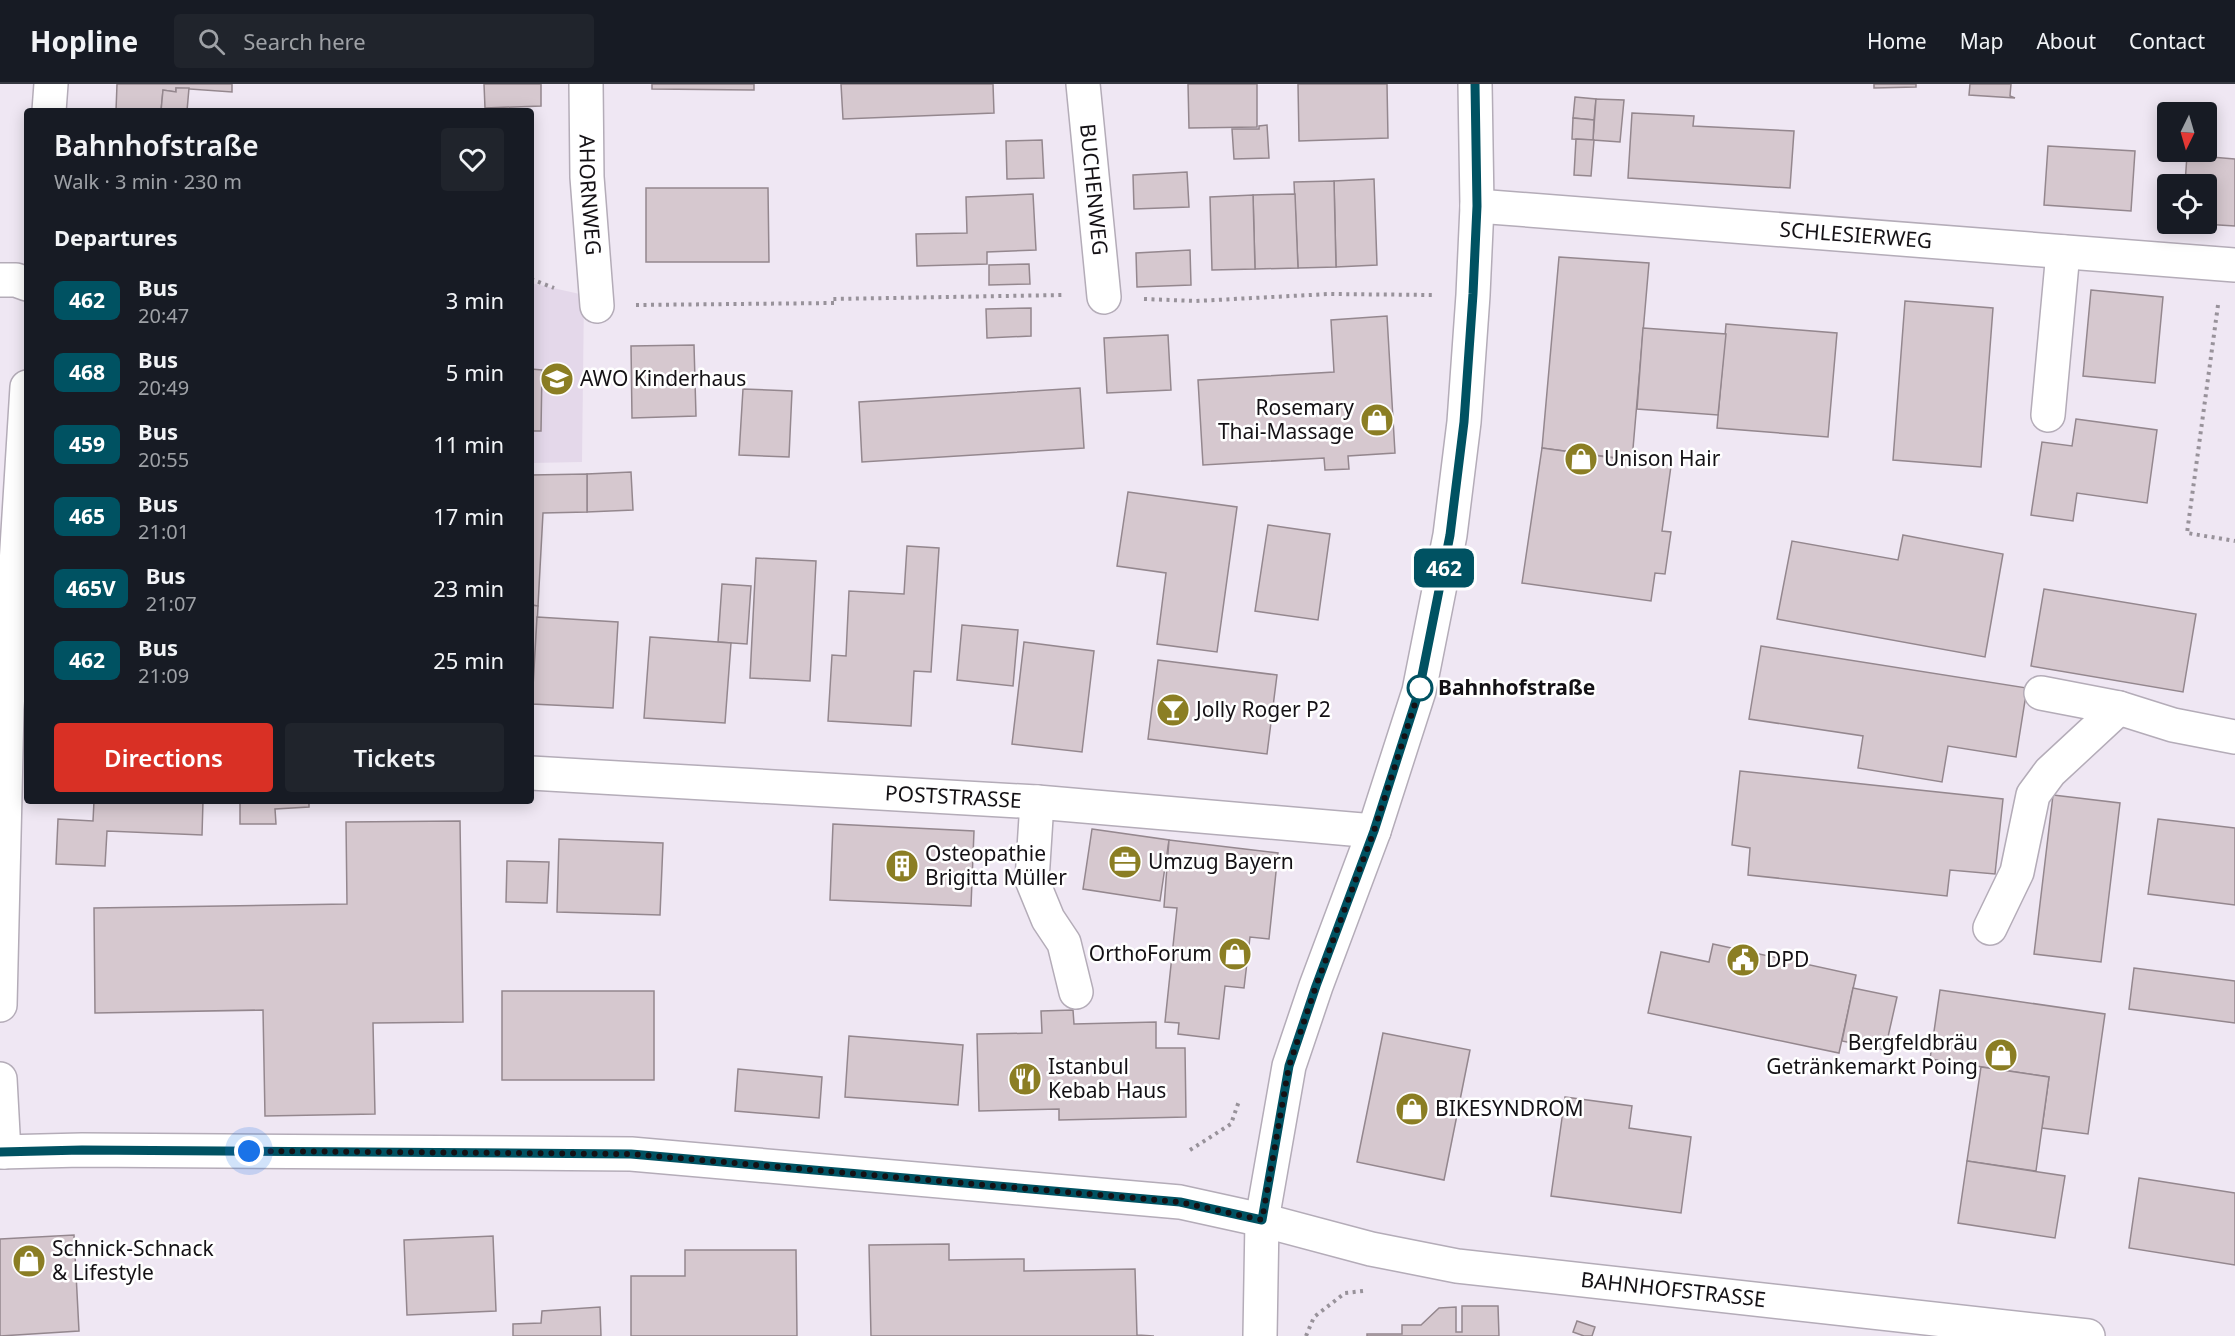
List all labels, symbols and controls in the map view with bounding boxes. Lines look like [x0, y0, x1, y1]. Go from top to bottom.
search box [174, 14, 594, 68]
text: Hopline [30, 22, 138, 60]
icon: search [195, 25, 228, 58]
text: Search here [243, 26, 366, 56]
text: Home [1867, 27, 1927, 55]
text: Map [1960, 27, 2003, 55]
text: About [2036, 27, 2096, 55]
text: Contact [2129, 27, 2205, 55]
north arrow [2157, 102, 2217, 162]
map controls [2157, 102, 2217, 234]
street label: BUCHENWEG [1074, 122, 1115, 256]
text: Bahnhofstraße [54, 126, 259, 164]
button: heart [441, 128, 504, 191]
street label: AHORNWEG [574, 134, 608, 256]
text: Walk · 3 min · 230 m [54, 168, 242, 195]
button: locate [2157, 174, 2217, 234]
street label: SCHLESIERWEG [1779, 215, 1933, 254]
text: Departures [54, 222, 178, 252]
text: Bus [138, 272, 178, 302]
text: 3 min [446, 285, 504, 315]
text: 462 [69, 286, 105, 314]
text: 20:47 [138, 302, 189, 329]
text: Bus [138, 344, 178, 374]
text: 5 min [446, 357, 504, 387]
text: 468 [69, 358, 105, 386]
school or university icon: AWO Kinderhaus [539, 361, 575, 397]
place label: AWO Kinderhaus [580, 364, 746, 392]
text: 20:49 [138, 374, 189, 401]
place label: Rosemary Thai-Massage [1218, 393, 1354, 445]
shop icon: Rosemary Thai-Massage [1359, 402, 1395, 438]
text: Bus [138, 416, 178, 446]
text: 11 min [433, 429, 504, 459]
text: 459 [69, 430, 105, 458]
shop icon: Unison Hair [1563, 441, 1599, 477]
place label: Unison Hair [1604, 444, 1721, 472]
text: 20:55 [138, 446, 189, 473]
text: Bus [138, 488, 178, 518]
text: 17 min [433, 501, 504, 531]
text: 465 [69, 502, 105, 530]
text: 21:01 [138, 518, 189, 545]
line badge: 462 [1410, 548, 1478, 588]
text: 462 [1426, 554, 1462, 582]
text: Bus [146, 560, 186, 590]
text: 23 min [433, 573, 504, 603]
text: 465V [66, 574, 116, 602]
text: 21:07 [146, 590, 197, 617]
text: Bus [138, 632, 178, 662]
text: 25 min [433, 645, 504, 675]
text: 462 [69, 646, 105, 674]
text: 21:09 [138, 662, 189, 689]
place label: Bahnhofstraße [1438, 673, 1595, 701]
marker: Bahnhofstraße [1407, 675, 1433, 701]
bar icon: Jolly Roger P2 [1155, 692, 1191, 728]
place label: Jolly Roger P2 [1194, 695, 1331, 723]
button: Directions [54, 723, 273, 792]
button: Tickets [285, 723, 504, 792]
street label: POSTSTRASSE [884, 778, 1022, 814]
place label: Osteopathie Brigitta Müller [925, 839, 1067, 891]
office icon: Umzug Bayern [1107, 844, 1143, 880]
place label: Umzug Bayern [1148, 847, 1294, 875]
building icon: Osteopathie Brigitta Müller [884, 848, 920, 884]
shop icon: OrthoForum [1217, 936, 1253, 972]
place label: OrthoForum [1089, 939, 1212, 967]
public building icon: DPD [1725, 942, 1761, 978]
place label: DPD [1766, 945, 1809, 973]
place label: Bergfeldbräu Getränkemarkt Poing [1766, 1028, 1978, 1080]
shop icon: Bergfeldbräu Getränkemarkt Poing [1983, 1037, 2019, 1073]
place label: Istanbul Kebab Haus [1048, 1052, 1166, 1104]
restaurant icon: Istanbul Kebab Haus [1007, 1061, 1043, 1097]
shop icon: BIKESYNDROM [1394, 1091, 1430, 1127]
place label: BIKESYNDROM [1435, 1094, 1584, 1122]
your location [234, 1136, 264, 1166]
place label: Schnick-Schnack & Lifestyle [52, 1234, 214, 1286]
shop icon: Schnick-Schnack & Lifestyle [11, 1243, 47, 1279]
street label: BAHNHOFSTRASSE [1579, 1265, 1767, 1313]

